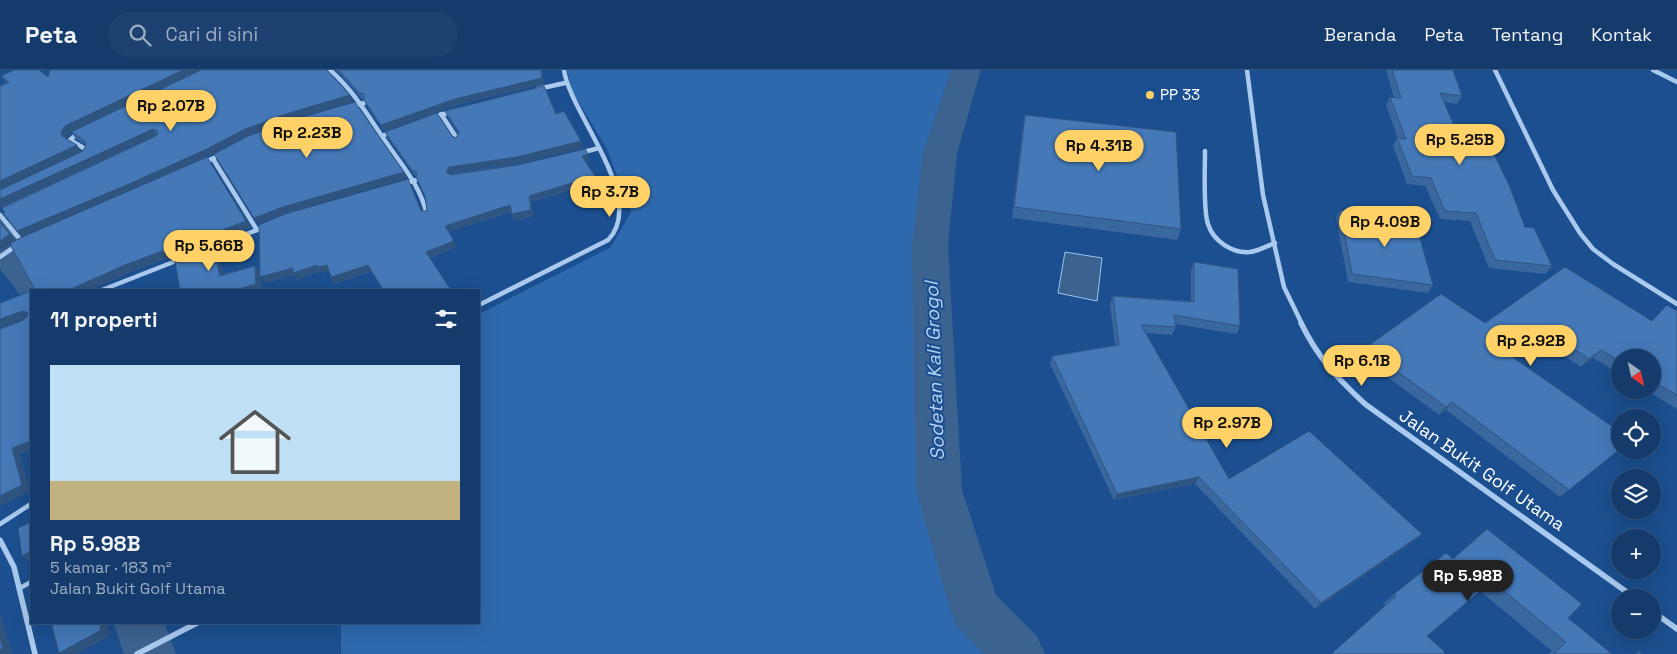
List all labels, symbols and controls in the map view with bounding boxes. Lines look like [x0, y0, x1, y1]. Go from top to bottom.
search box [108, 12, 458, 57]
text: Peta [25, 19, 78, 50]
icon: search [126, 21, 154, 49]
text: Cari di sini [166, 22, 258, 47]
text: Beranda [1324, 23, 1396, 46]
text: Peta [1424, 23, 1464, 46]
text: Tentang [1492, 23, 1563, 46]
text: Kontak [1591, 23, 1652, 46]
place label: PP 33 [1160, 85, 1200, 104]
marker: PP 33 [1144, 89, 1156, 101]
pin: Rp 2.07B [119, 90, 223, 132]
text: Rp 2.07B [137, 95, 205, 116]
pin: Rp 2.23B [255, 116, 359, 159]
text: Rp 2.23B [273, 122, 341, 143]
pin: Rp 5.25B [1408, 124, 1512, 166]
pin: Rp 4.31B [1047, 129, 1151, 172]
text: Rp 5.25B [1426, 129, 1494, 150]
text: Rp 4.31B [1066, 135, 1132, 156]
pin: Rp 3.7B [564, 176, 656, 218]
text: Rp 3.7B [581, 181, 639, 202]
pin: Rp 4.09B [1333, 206, 1437, 248]
text: Rp 4.09B [1350, 211, 1420, 232]
pin: Rp 5.66B [157, 230, 261, 272]
text: Rp 5.66B [175, 235, 244, 256]
water label: Sodetan Kali Grogol [919, 279, 950, 461]
icon: filters [432, 305, 460, 333]
text: 11 properti [50, 306, 158, 333]
pin: Rp 2.92B [1479, 324, 1583, 367]
text: Rp 2.92B [1497, 330, 1565, 351]
pin: Rp 6.1B [1316, 344, 1408, 387]
north arrow [1611, 349, 1661, 399]
map controls [1611, 349, 1661, 639]
text: Rp 6.1B [1334, 350, 1390, 371]
icon: home [210, 397, 300, 487]
street label: Jalan Bukit Golf Utama [1395, 404, 1570, 536]
pin: Rp 2.97B [1175, 406, 1279, 449]
button: locate [1611, 409, 1661, 459]
text: Rp 2.97B [1193, 412, 1261, 433]
button: layers [1611, 469, 1661, 519]
button: + [1611, 529, 1661, 579]
text: Rp 5.98B [50, 530, 140, 557]
text: 5 kamar · 183 m² [50, 557, 172, 578]
pin: Rp 5.98B [1416, 560, 1520, 602]
text: Rp 5.98B [1434, 565, 1502, 586]
text: Jalan Bukit Golf Utama [50, 578, 225, 599]
button: − [1611, 589, 1661, 639]

